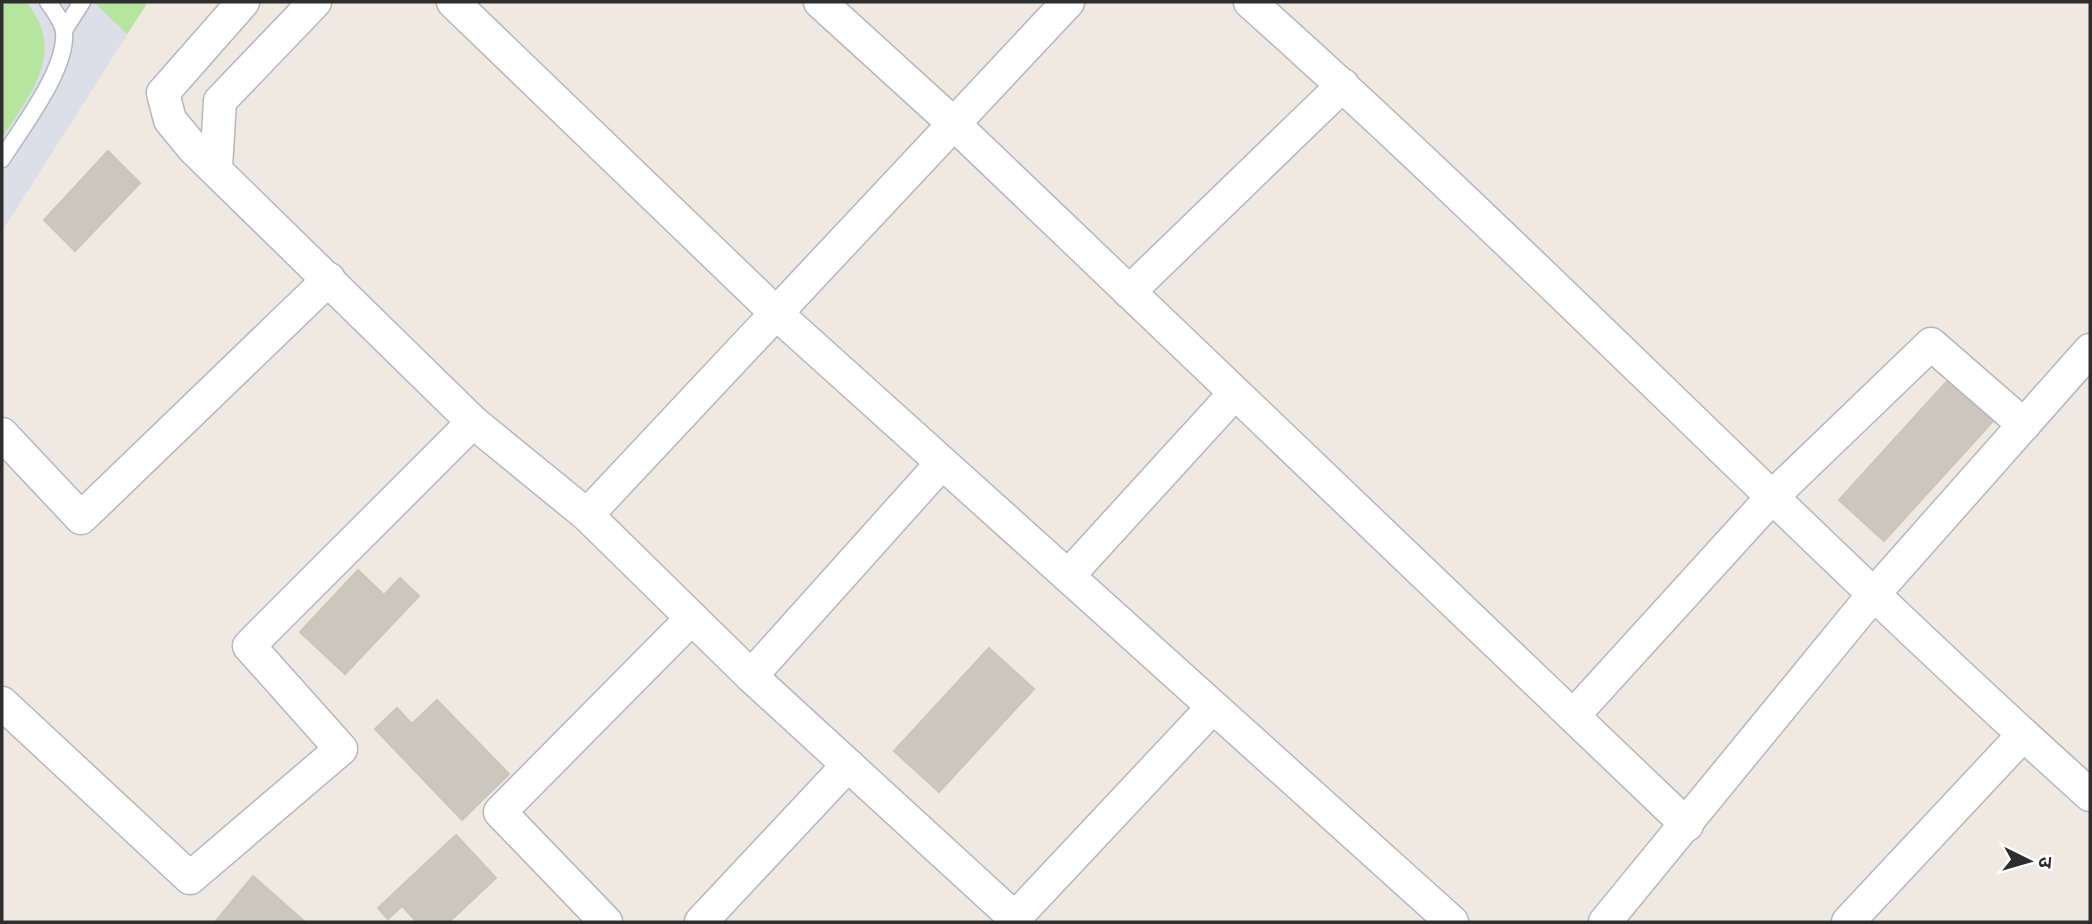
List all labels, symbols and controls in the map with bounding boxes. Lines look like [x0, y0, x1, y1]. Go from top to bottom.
north arrow [1994, 826, 2064, 896]
text: उ [2034, 856, 2057, 870]

